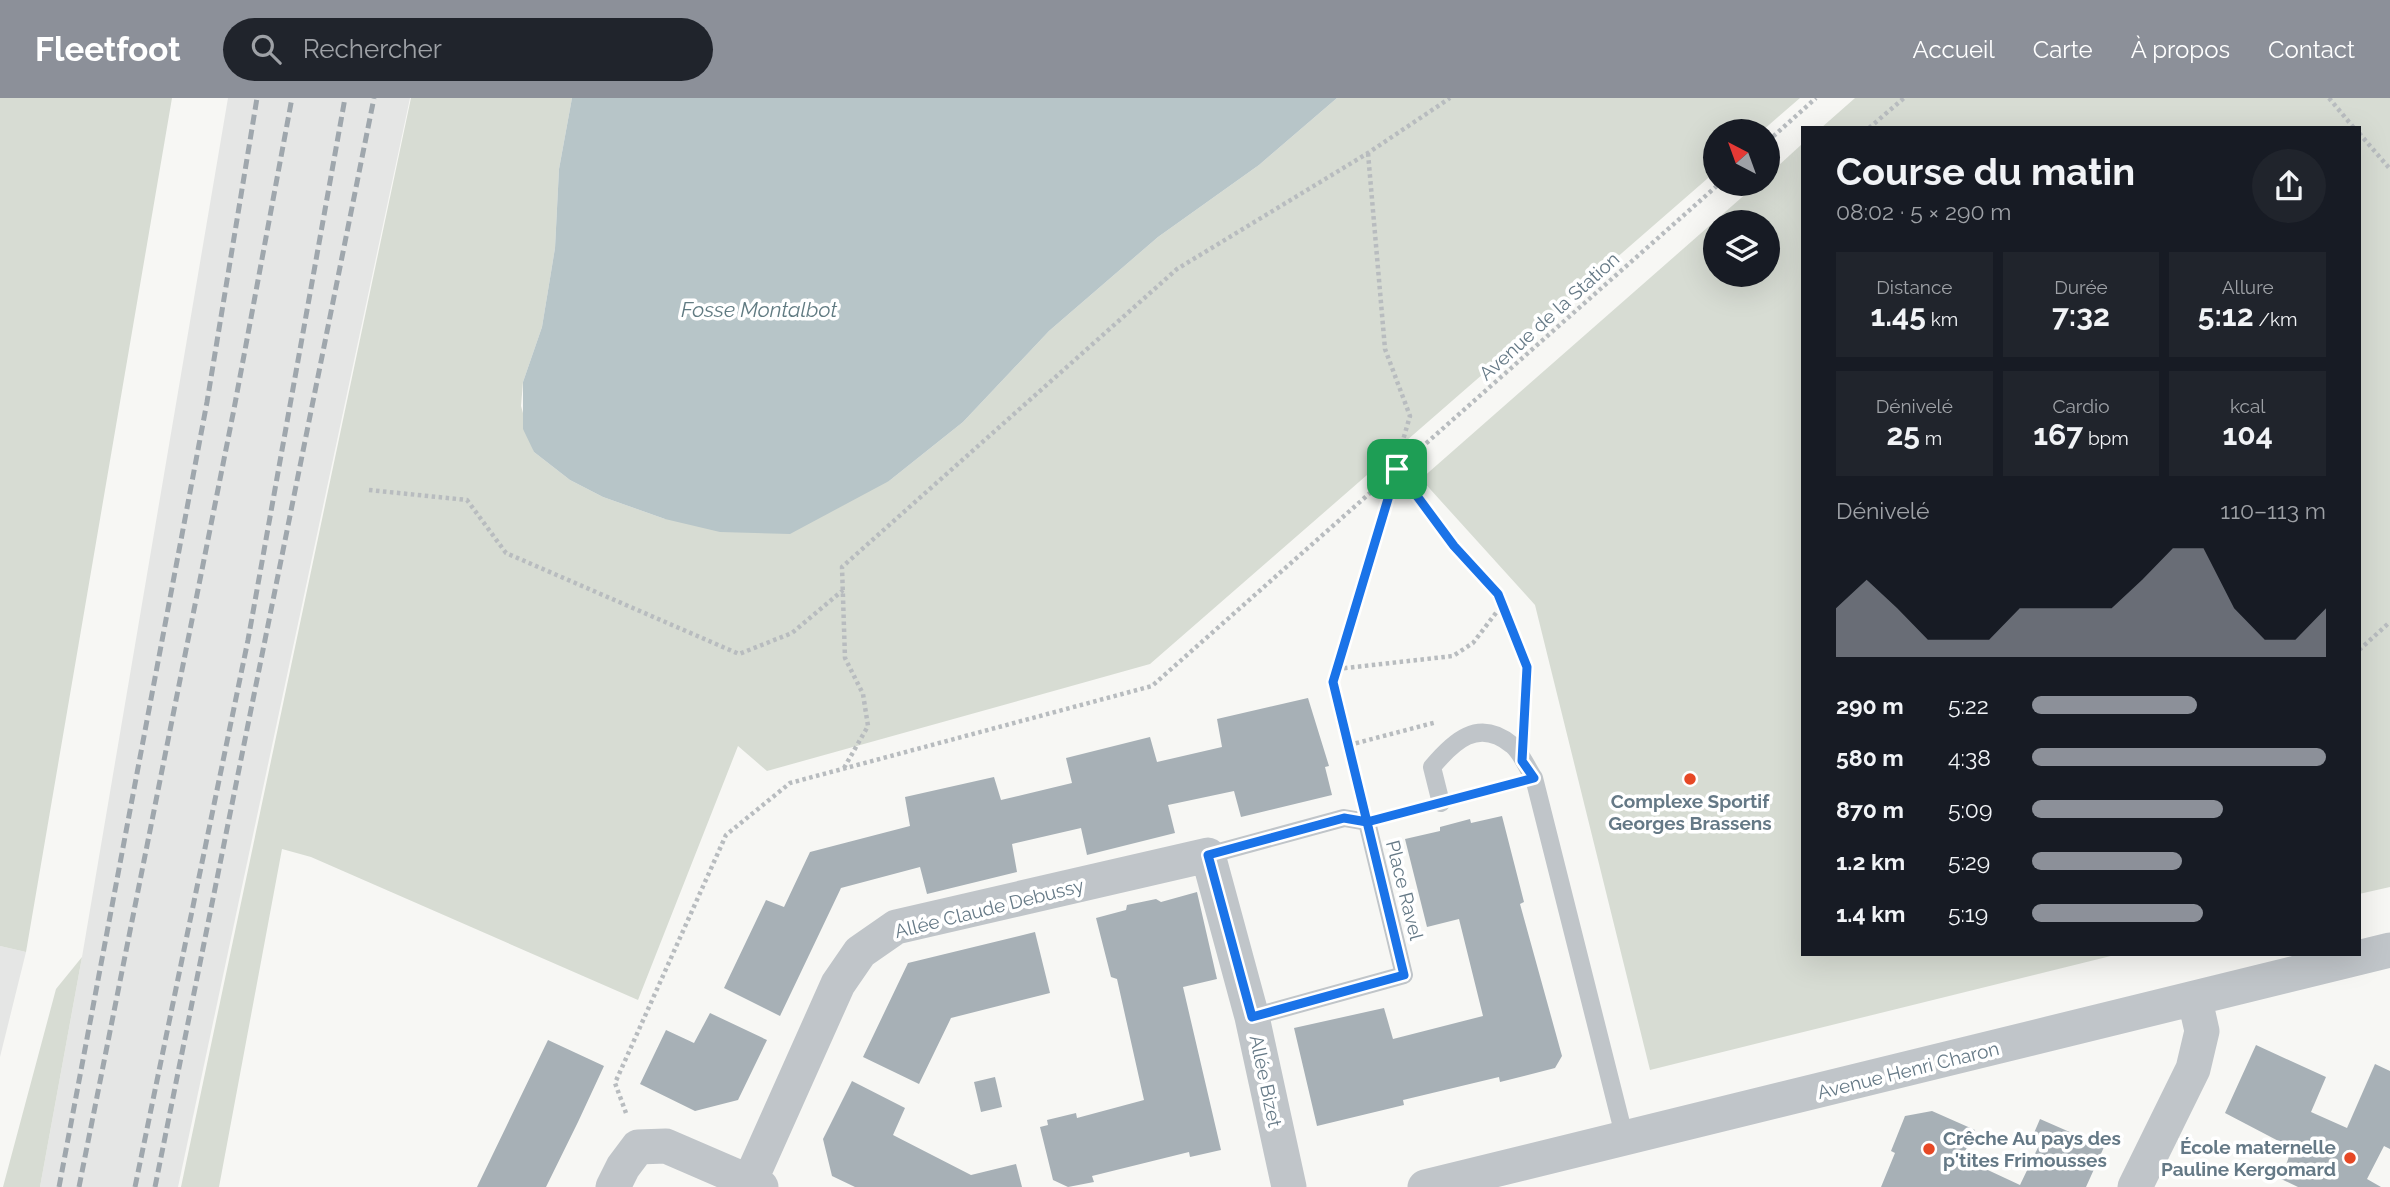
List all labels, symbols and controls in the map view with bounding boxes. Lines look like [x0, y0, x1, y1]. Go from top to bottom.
search box [223, 18, 713, 81]
text: Fleetfoot [35, 30, 181, 69]
icon: search [247, 30, 285, 68]
text: Rechercher [303, 34, 442, 64]
text: Accueil [1913, 35, 1995, 64]
text: Carte [2033, 35, 2093, 64]
text: À propos [2131, 35, 2230, 64]
text: Contact [2268, 35, 2355, 64]
north arrow [1703, 119, 1780, 196]
map controls [1703, 119, 1780, 287]
text: Course du matin [1836, 149, 2135, 194]
button: share [2252, 149, 2326, 223]
text: 08:02 · 5 × 290 m [1836, 198, 2012, 225]
button: layers [1703, 210, 1780, 287]
street label: Avenue de la Station [1475, 247, 1623, 385]
text: Distance [1876, 276, 1952, 298]
text: Durée [2054, 276, 2108, 298]
text: Allure [2222, 276, 2274, 298]
water label: Fosse Montalbot [681, 297, 837, 322]
text: 1.45 [1870, 298, 1926, 333]
text: 7:32 [2052, 298, 2110, 333]
text: 5:12 [2198, 298, 2254, 333]
text: km [1926, 308, 1958, 330]
text: /km [2254, 308, 2297, 330]
text: Dénivelé [1876, 395, 1953, 417]
text: Cardio [2052, 395, 2110, 417]
text: kcal [2230, 395, 2265, 417]
text: 25 [1886, 417, 1920, 452]
text: 167 [2033, 417, 2083, 452]
text: 104 [2222, 417, 2273, 452]
text: m [1920, 427, 1942, 449]
text: bpm [2083, 427, 2129, 449]
pin [1367, 439, 1427, 499]
icon: arrive [1378, 450, 1416, 488]
text: Dénivelé [1836, 497, 1929, 524]
text: 110–113 m [2220, 497, 2326, 524]
text: 290 m [1836, 692, 1904, 719]
text: 5:22 [1948, 692, 1989, 719]
text: 580 m [1836, 744, 1904, 771]
text: 4:38 [1948, 744, 1991, 771]
marker: Complexe Sportif Georges Brassens [1682, 771, 1698, 787]
place label: Complexe Sportif Georges Brassens [1608, 790, 1772, 834]
text: 870 m [1836, 796, 1904, 823]
text: 5:09 [1948, 796, 1992, 823]
street label: Place Ravel [1382, 838, 1428, 943]
text: 1.2 km [1836, 848, 1905, 875]
text: 5:29 [1948, 848, 1990, 875]
street label: Allée Claude Debussy [892, 874, 1086, 942]
text: 1.4 km [1836, 900, 1905, 927]
text: 5:19 [1948, 900, 1988, 927]
street label: Allée Bizet [1245, 1033, 1287, 1130]
street label: Avenue Henri Charon [1815, 1037, 2001, 1103]
place label: Crêche Au pays des p'tites Frimousses [1943, 1127, 2121, 1171]
place label: École maternelle Pauline Kergomard [2161, 1136, 2336, 1180]
marker: Crêche Au pays des p'tites Frimousses [1921, 1141, 1937, 1157]
marker: École maternelle Pauline Kergomard [2342, 1150, 2358, 1166]

